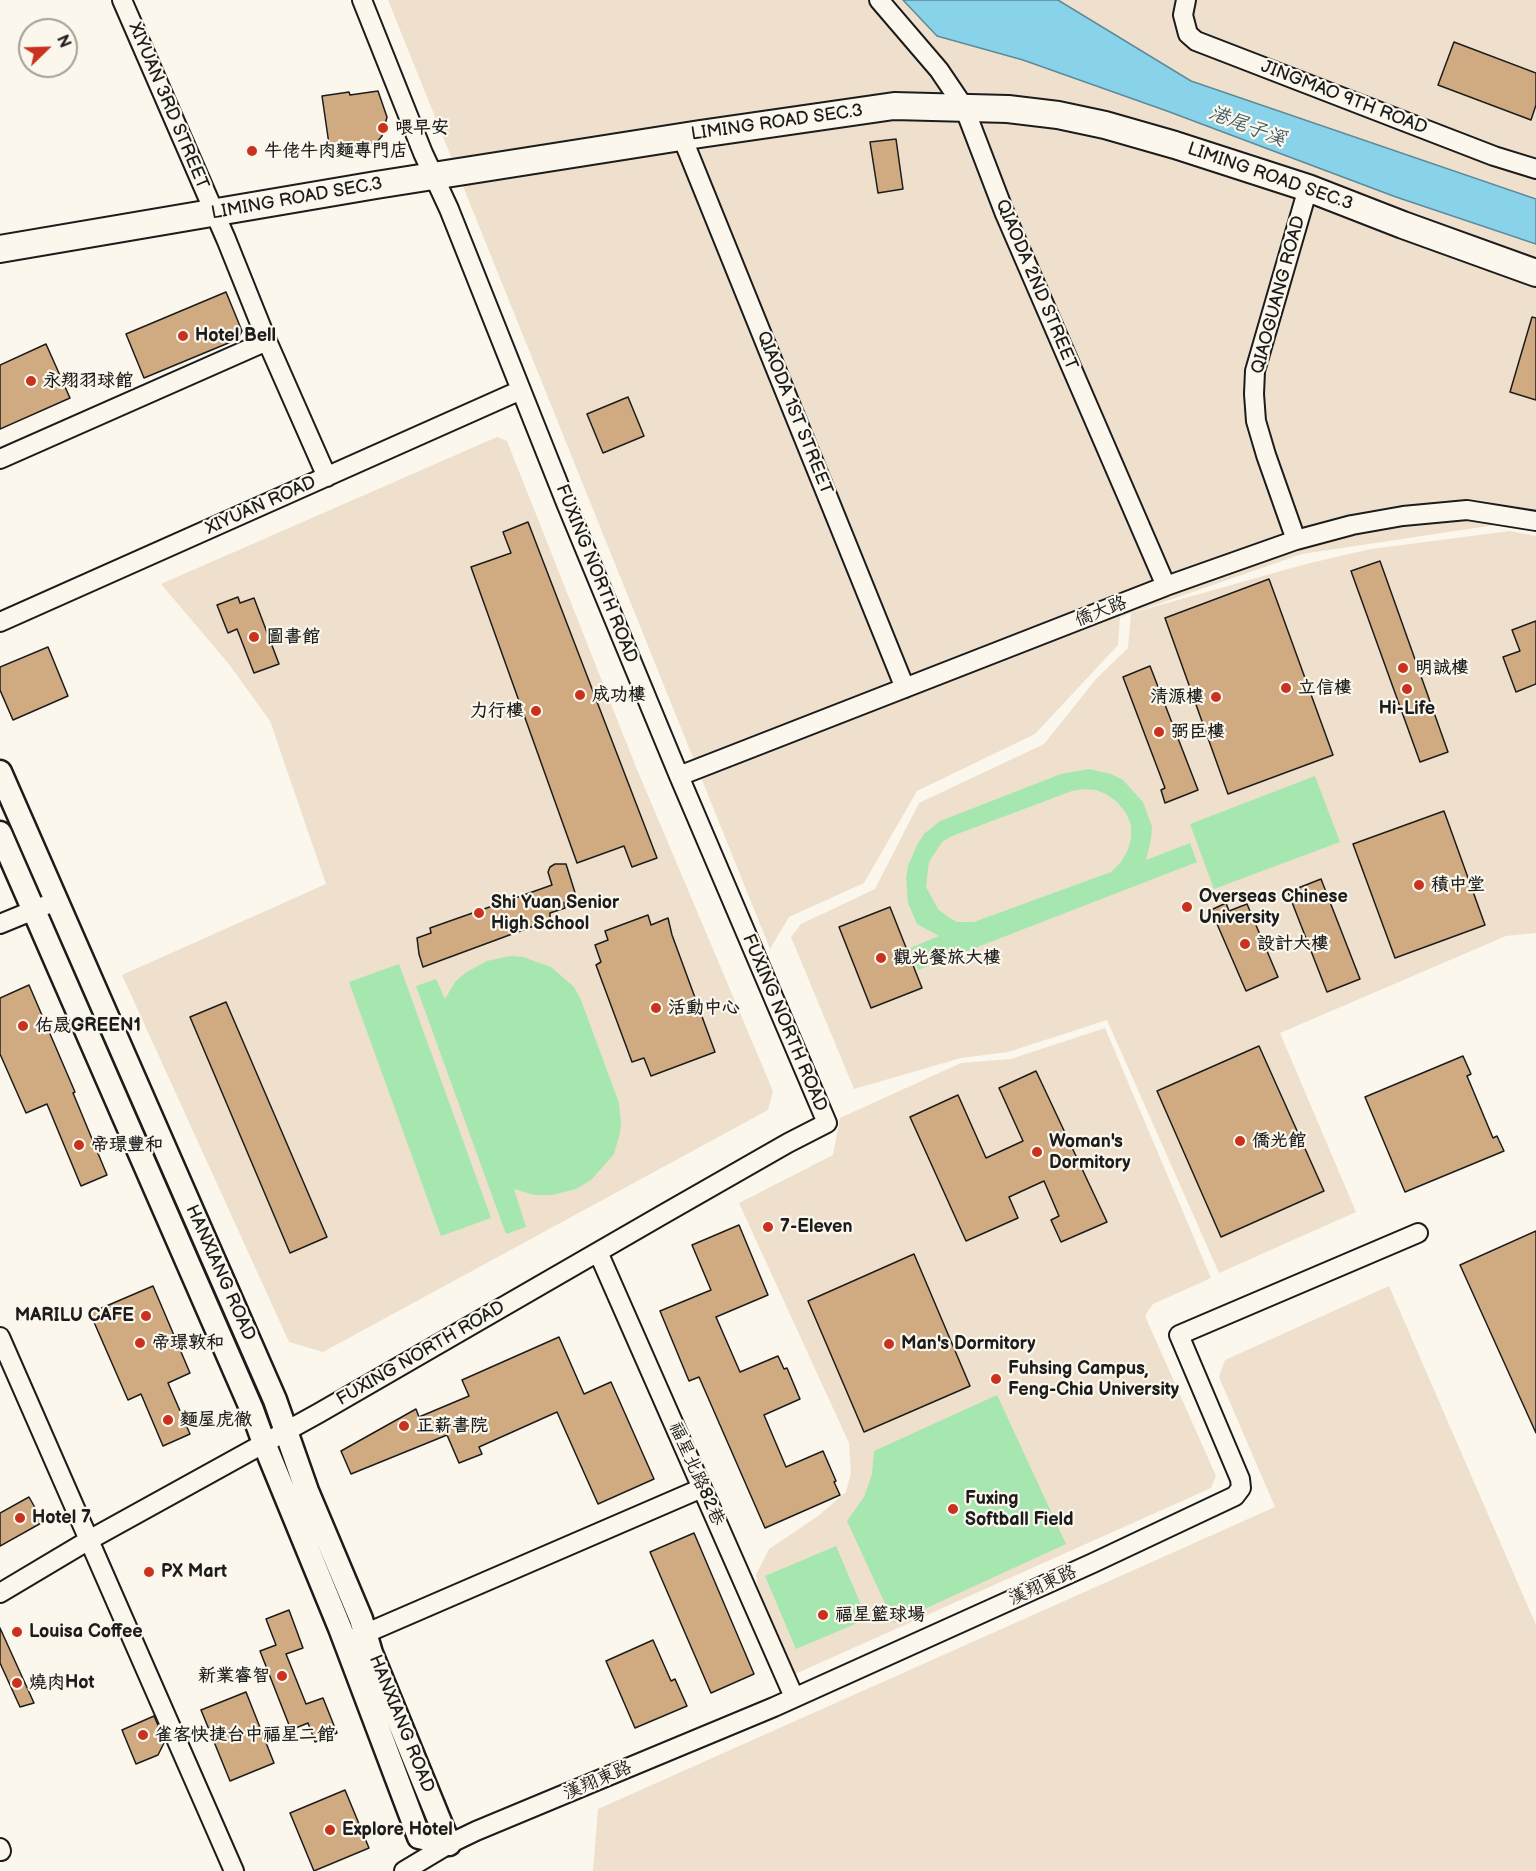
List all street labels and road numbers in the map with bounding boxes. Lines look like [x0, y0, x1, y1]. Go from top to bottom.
street label: XIYUAN 3RD STREET [123, 19, 213, 193]
street label: JINGMAO 9TH ROAD [1258, 56, 1430, 140]
street label: LIMING ROAD SEC.3 [690, 100, 864, 146]
street label: LIMING ROAD SEC.3 [1184, 139, 1356, 215]
street label: LIMING ROAD SEC.3 [210, 173, 384, 225]
street label: QIAODA 2ND STREET [990, 197, 1082, 373]
street label: QIAOGUANG ROAD [1247, 214, 1311, 376]
street label: QIAODA 1ST STREET [751, 328, 837, 498]
street label: XIYUAN ROAD [202, 472, 320, 540]
street label: FUXING NORTH ROAD [550, 482, 642, 666]
street label: 僑大路 [1072, 592, 1130, 632]
street label: FUXING NORTH ROAD [737, 931, 831, 1115]
street label: HANXIANG ROAD [180, 1202, 260, 1344]
street label: FUXING NORTH ROAD [333, 1297, 509, 1411]
street label: 福星北路82巷 [664, 1419, 728, 1529]
street label: 漢翔東路 [1006, 1561, 1080, 1611]
street label: HANXIANG ROAD [364, 1652, 438, 1796]
street label: 漢翔東路 [561, 1757, 635, 1805]

